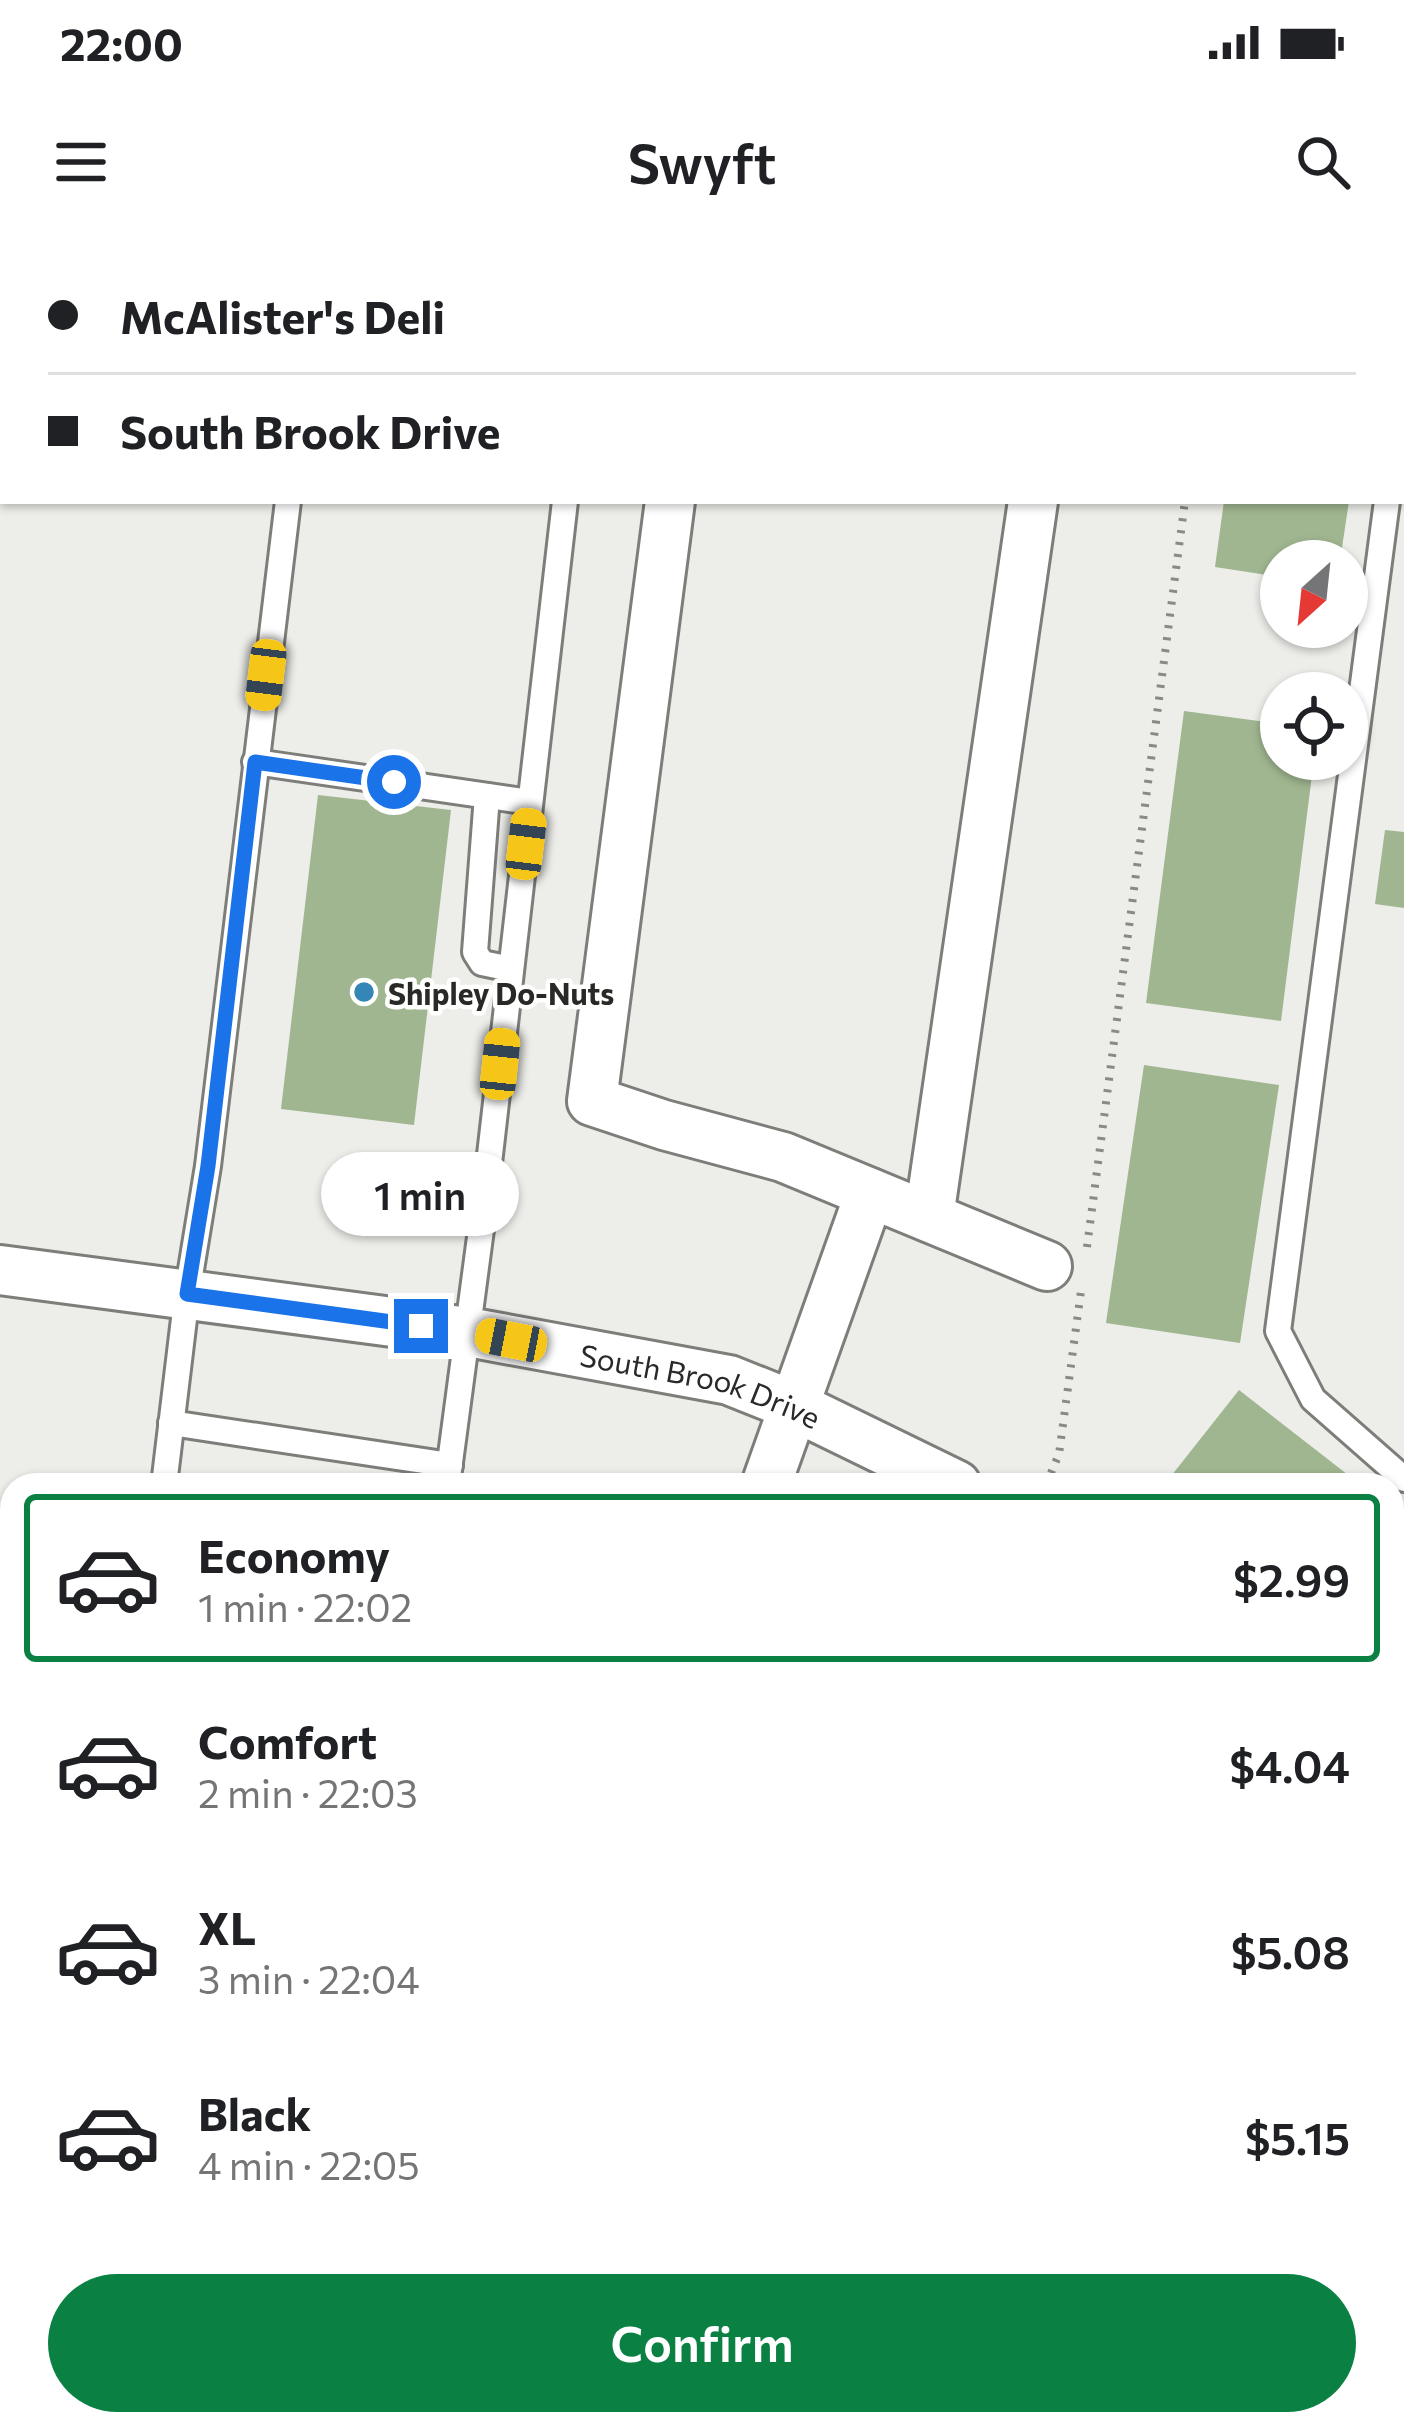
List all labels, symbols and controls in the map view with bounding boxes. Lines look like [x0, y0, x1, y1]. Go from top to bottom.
text: 22:00 [60, 15, 183, 70]
icon: menu [48, 129, 114, 195]
text: Swyft [628, 129, 776, 195]
icon: search [1290, 129, 1356, 195]
text: McAlister's Deli [120, 288, 445, 343]
text: South Brook Drive [120, 403, 500, 458]
north arrow [1260, 540, 1368, 648]
map controls [1260, 540, 1368, 780]
car [244, 637, 288, 713]
button: locate [1260, 672, 1368, 780]
route start [367, 755, 421, 809]
car [504, 806, 548, 882]
place label: Shipley Do-Nuts [388, 974, 614, 1011]
marker: Shipley Do-Nuts [351, 979, 377, 1005]
car [478, 1026, 522, 1102]
callout: 1 min [322, 1152, 520, 1236]
text: 1 min [374, 1170, 466, 1218]
route end [394, 1299, 448, 1353]
car [472, 1315, 550, 1365]
street label: South Brook Drive [577, 1335, 827, 1435]
icon: car [54, 1524, 162, 1632]
text: Economy [198, 1527, 390, 1582]
text: $2.99 [1233, 1551, 1350, 1606]
text: 1 min · 22:02 [198, 1582, 412, 1630]
icon: car [54, 1710, 162, 1818]
text: Comfort [198, 1713, 377, 1768]
text: $4.04 [1229, 1737, 1350, 1792]
text: 2 min · 22:03 [198, 1768, 418, 1816]
icon: car [54, 1896, 162, 2004]
text: XL [198, 1899, 256, 1954]
text: $5.08 [1231, 1923, 1350, 1978]
text: 3 min · 22:04 [198, 1954, 420, 2002]
icon: car [54, 2082, 162, 2190]
text: Black [198, 2085, 311, 2140]
text: $5.15 [1245, 2109, 1350, 2164]
text: 4 min · 22:05 [198, 2140, 420, 2188]
button: Confirm [48, 2274, 1356, 2412]

